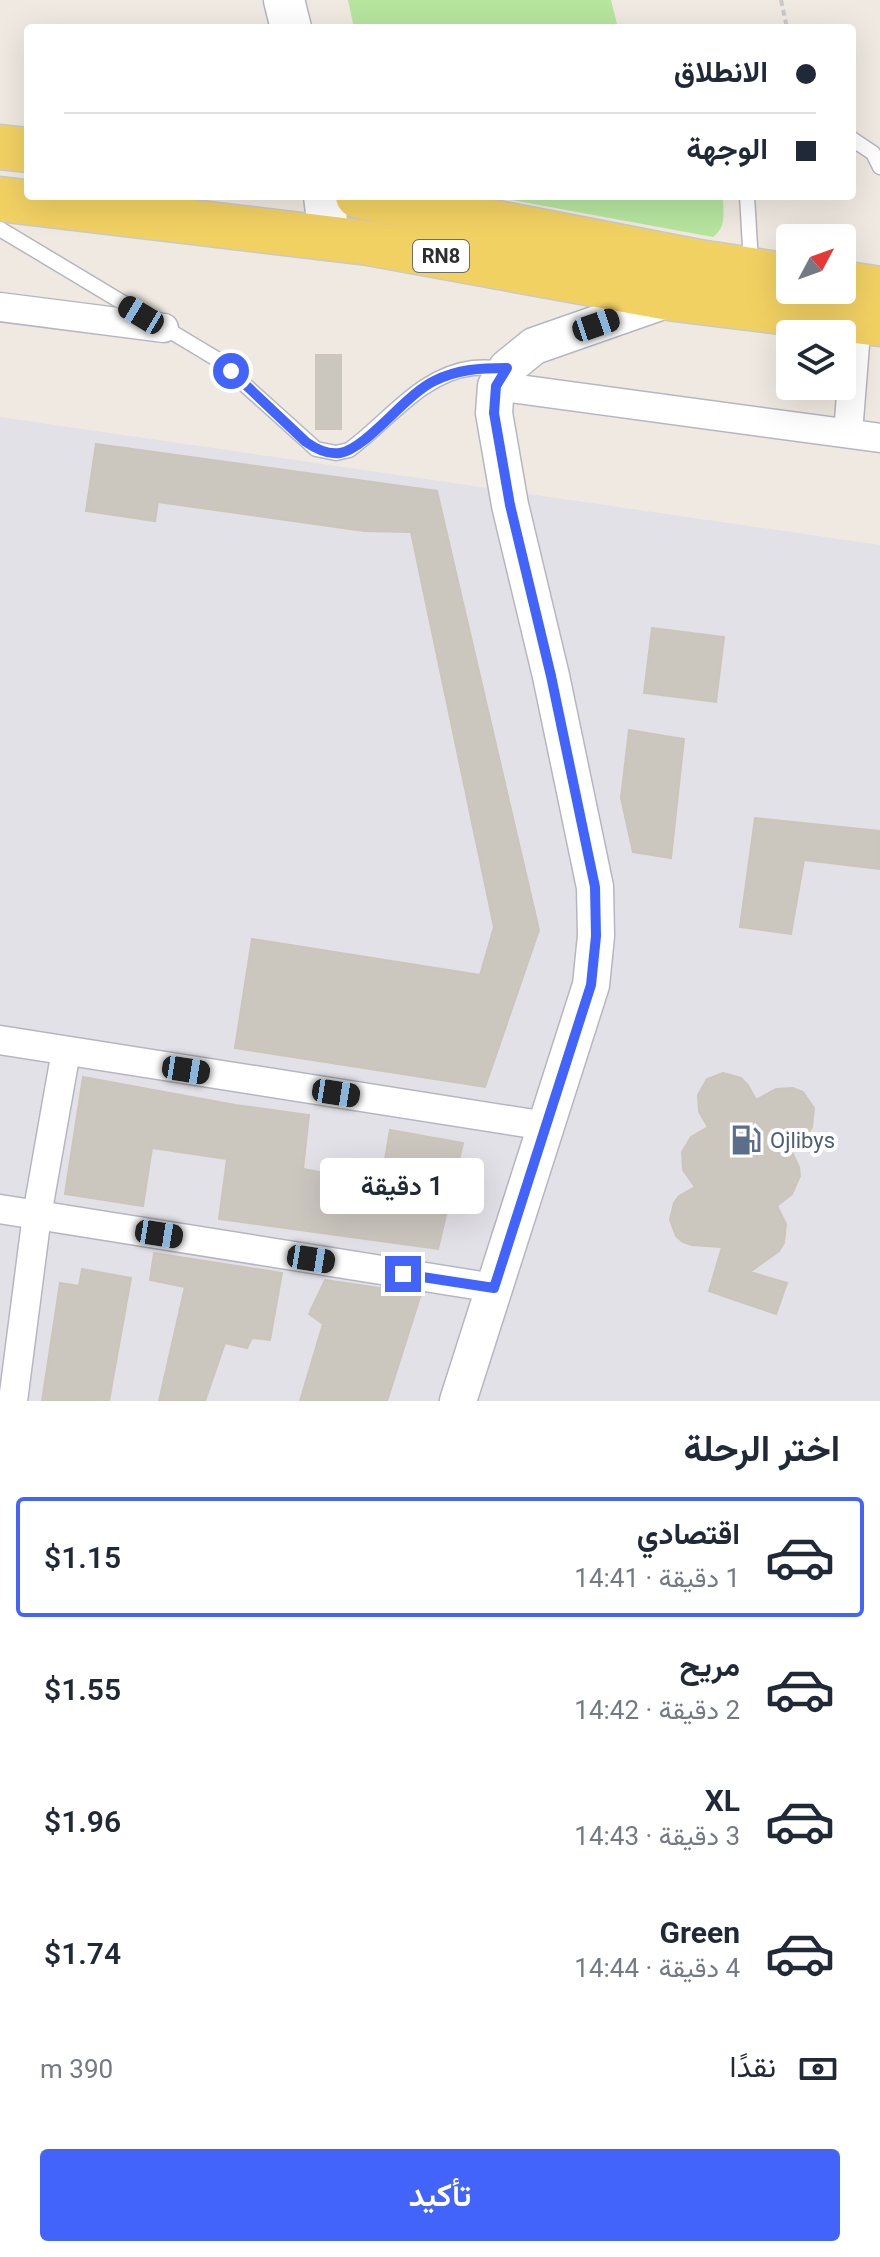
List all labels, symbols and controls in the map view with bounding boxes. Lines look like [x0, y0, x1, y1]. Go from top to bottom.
text: الانطلاق [674, 54, 768, 89]
text: الوجهة [686, 131, 768, 166]
north arrow [776, 224, 856, 304]
map controls [776, 224, 856, 400]
road number: RN8 [413, 240, 469, 272]
car [114, 292, 168, 338]
car [569, 306, 623, 344]
button: layers [776, 320, 856, 400]
route start [213, 353, 249, 389]
car [160, 1054, 212, 1086]
car [310, 1077, 362, 1109]
fuel station icon: Ojlibys [729, 1123, 763, 1157]
place label: Ojlibys [770, 1128, 835, 1153]
callout: 1 دقيقة [321, 1158, 485, 1214]
text: 1 دقيقة [361, 1171, 443, 1201]
car [133, 1218, 185, 1250]
car [285, 1243, 337, 1275]
route end [385, 1256, 421, 1292]
text: اختر الرحلة [683, 1428, 840, 1470]
text: اقتصادي [637, 1516, 740, 1551]
icon: car [764, 1521, 836, 1593]
text: $1.15 [44, 1540, 121, 1575]
text: 1 دقيقة · 14:41 [574, 1563, 740, 1593]
text: مريح [680, 1648, 740, 1683]
icon: car [764, 1653, 836, 1725]
text: $1.55 [44, 1672, 121, 1707]
text: 2 دقيقة · 14:42 [574, 1695, 740, 1725]
text: XL [705, 1783, 740, 1818]
icon: car [764, 1785, 836, 1857]
text: $1.96 [44, 1804, 121, 1839]
text: 3 دقيقة · 14:43 [574, 1821, 740, 1851]
text: Green [660, 1915, 740, 1950]
icon: car [764, 1917, 836, 1989]
text: $1.74 [44, 1936, 121, 1971]
text: 4 دقيقة · 14:44 [574, 1953, 740, 1983]
icon: cash [796, 2047, 840, 2091]
text: نقدًا [730, 2049, 776, 2084]
text: 390 m [40, 2054, 113, 2084]
button: تأكيد [40, 2149, 840, 2241]

